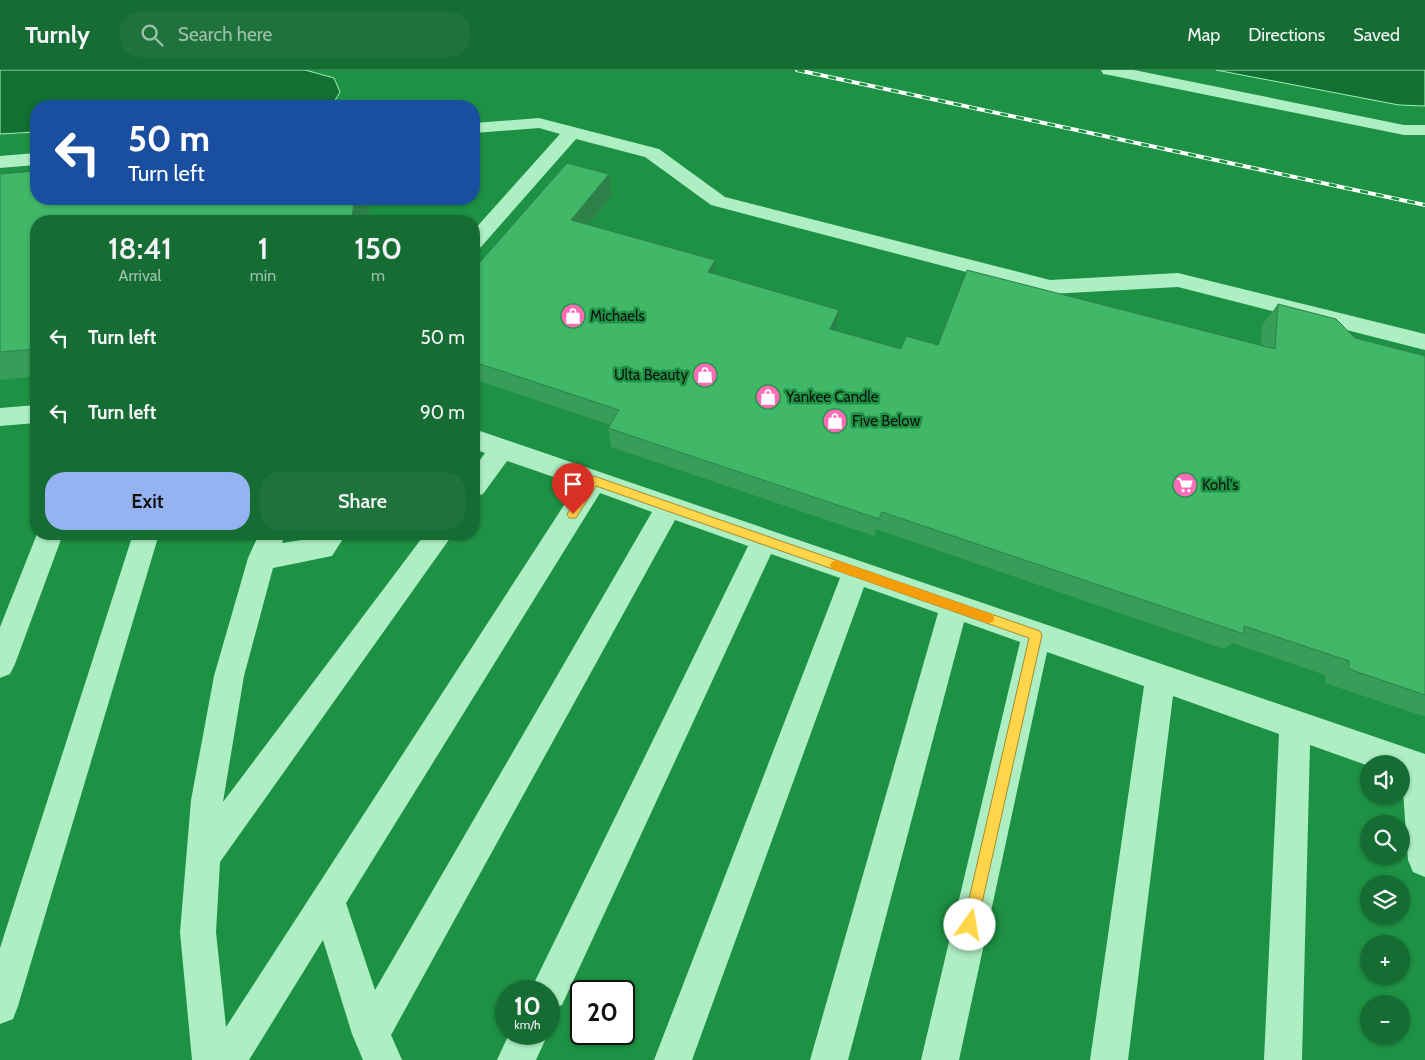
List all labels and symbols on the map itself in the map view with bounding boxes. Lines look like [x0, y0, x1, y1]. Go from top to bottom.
shop icon: Michaels [560, 303, 586, 329]
place label: Michaels [590, 307, 645, 325]
shop icon: Ulta Beauty [692, 362, 718, 388]
place label: Ulta Beauty [614, 366, 688, 384]
shop icon: Yankee Candle [755, 384, 781, 410]
place label: Yankee Candle [785, 388, 879, 406]
shop icon: Five Below [822, 408, 848, 434]
place label: Five Below [852, 412, 920, 430]
pin [552, 463, 594, 514]
supermarket icon: Kohl's [1172, 472, 1198, 498]
place label: Kohl's [1202, 476, 1238, 494]
position arrow [943, 898, 995, 950]
speed limit sign: 20 [570, 980, 635, 1045]

